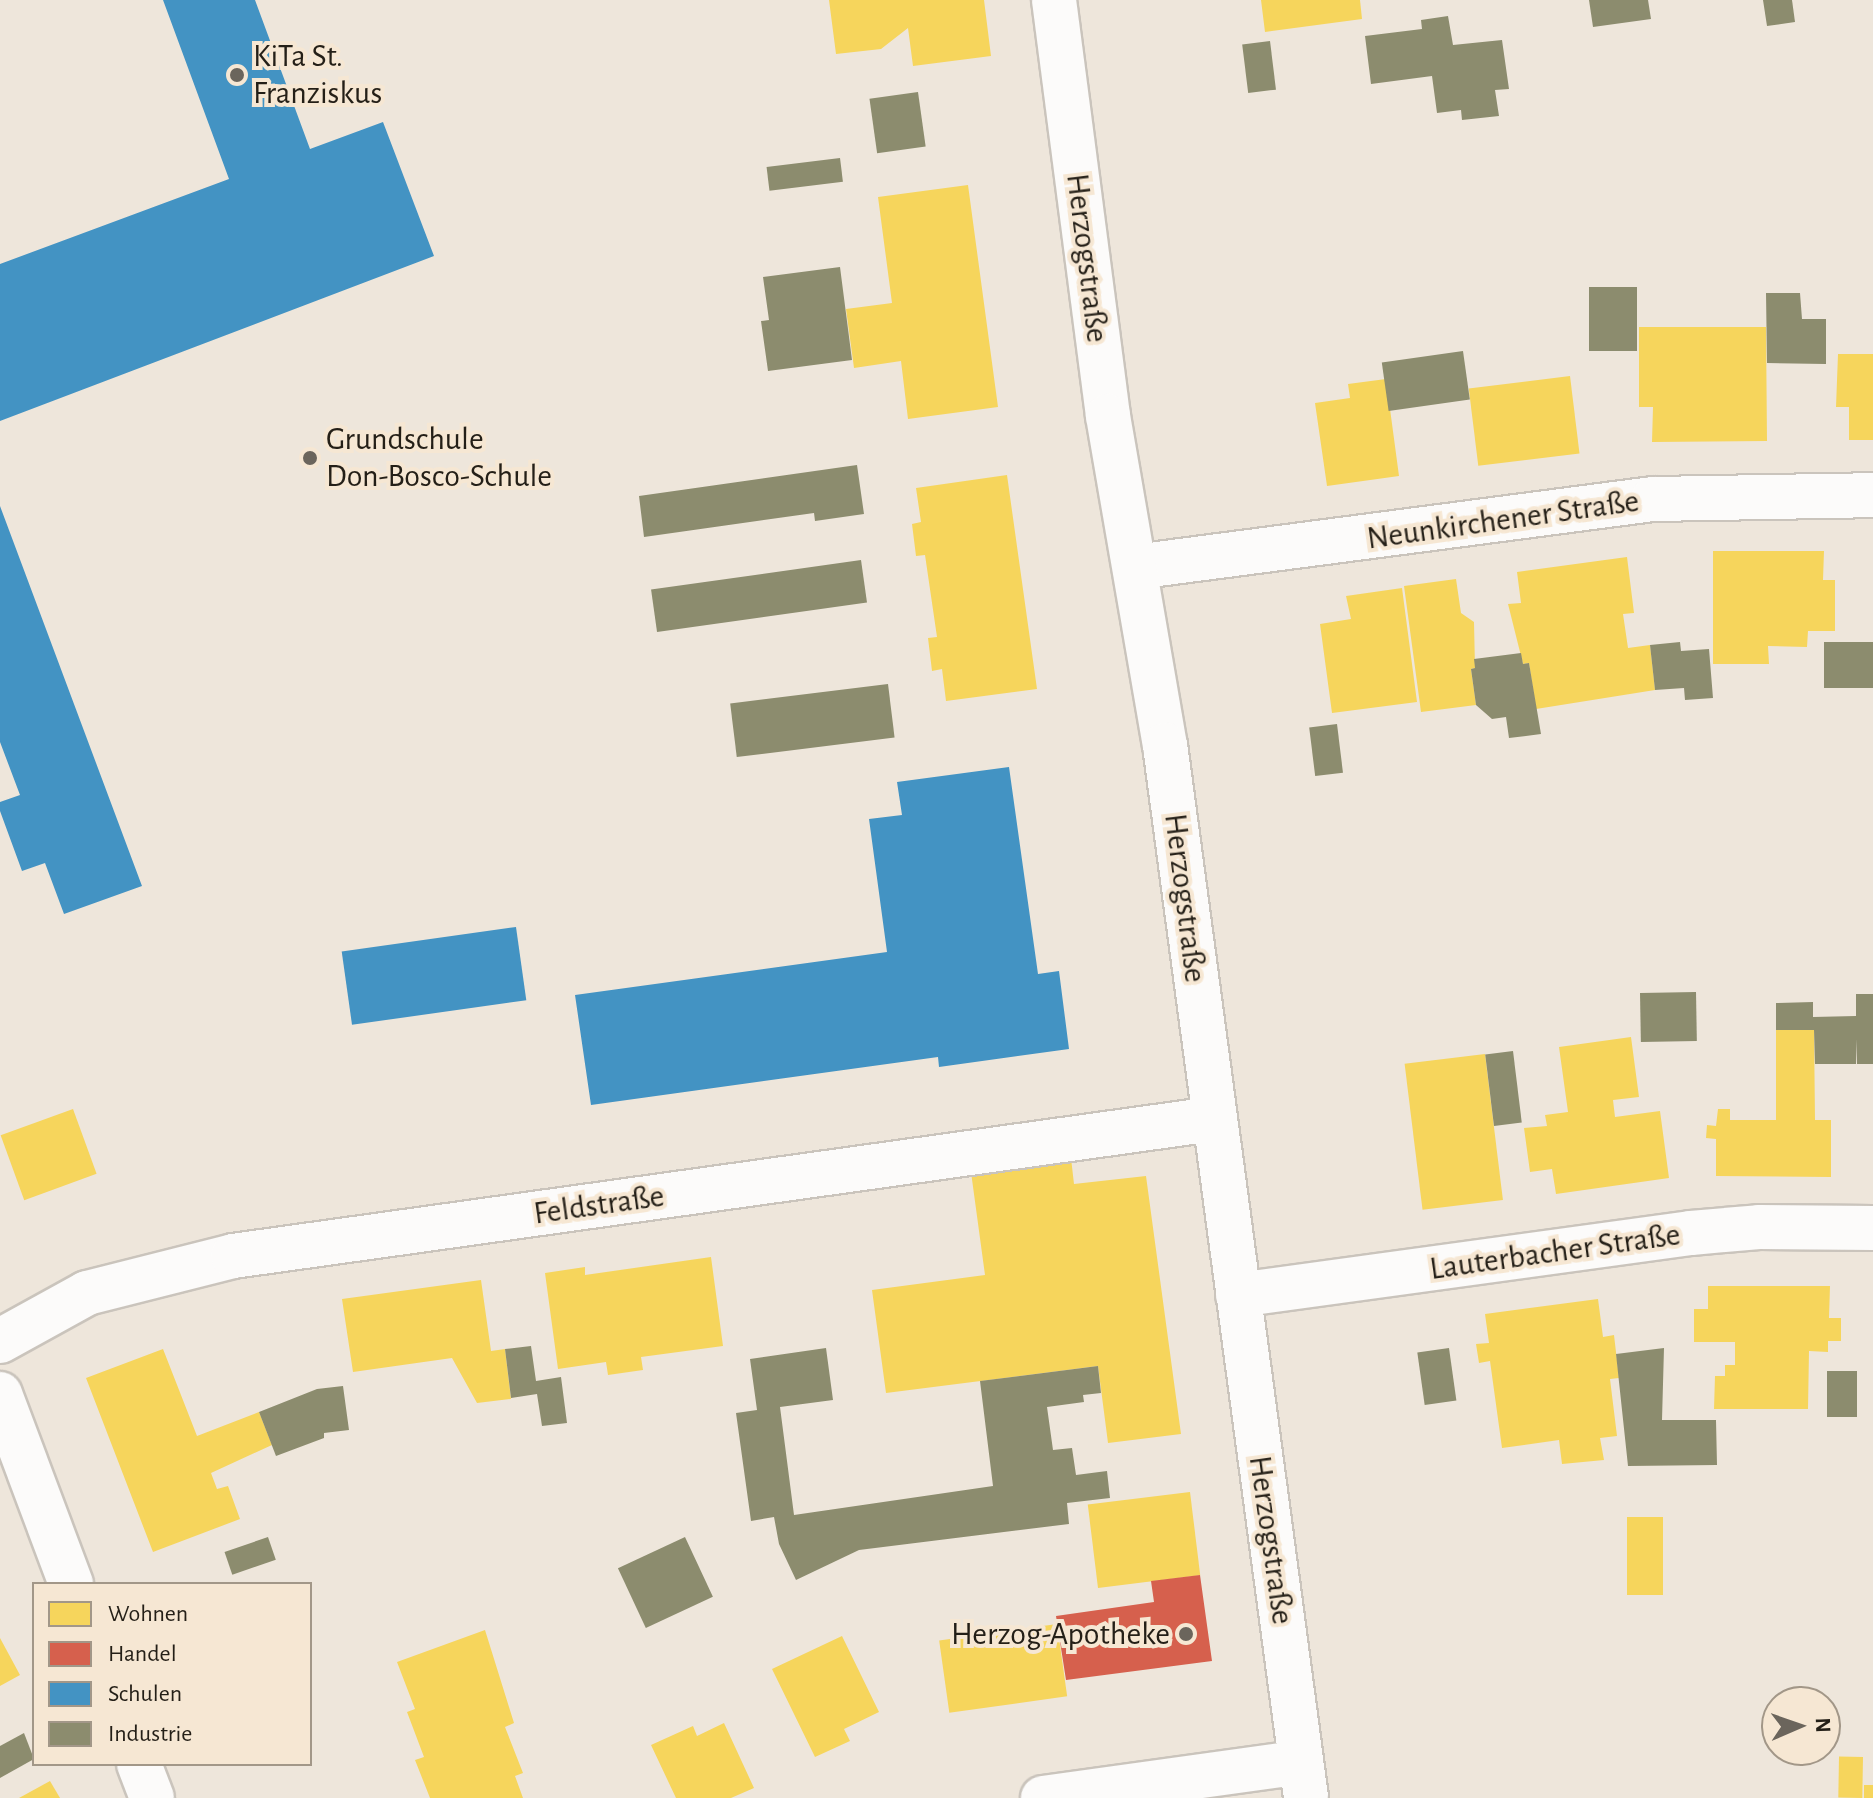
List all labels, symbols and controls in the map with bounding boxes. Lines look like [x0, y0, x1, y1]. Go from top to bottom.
place label: KiTa St. Franziskus [253, 38, 382, 113]
marker: KiTa St. Franziskus [228, 66, 246, 84]
street label: Herzogstraße [1058, 171, 1116, 345]
place label: Grundschule Don-Bosco-Schule [326, 421, 552, 496]
marker: Grundschule Don-Bosco-Schule [301, 449, 319, 467]
street label: Neunkirchener Straße [1365, 482, 1641, 558]
street label: Herzogstraße [1156, 811, 1214, 985]
street label: Feldstraße [531, 1177, 667, 1233]
street label: Lauterbacher Straße [1427, 1215, 1683, 1289]
street label: Herzogstraße [1240, 1453, 1302, 1627]
legend [32, 1582, 312, 1766]
text: Wohnen [108, 1602, 188, 1626]
place label: Herzog-Apotheke [951, 1615, 1170, 1653]
marker: Herzog-Apotheke [1177, 1625, 1195, 1643]
text: Handel [108, 1642, 177, 1666]
text: Schulen [108, 1682, 182, 1706]
north arrow [1761, 1686, 1841, 1766]
text: N [1812, 1717, 1834, 1733]
text: Industrie [108, 1722, 192, 1746]

